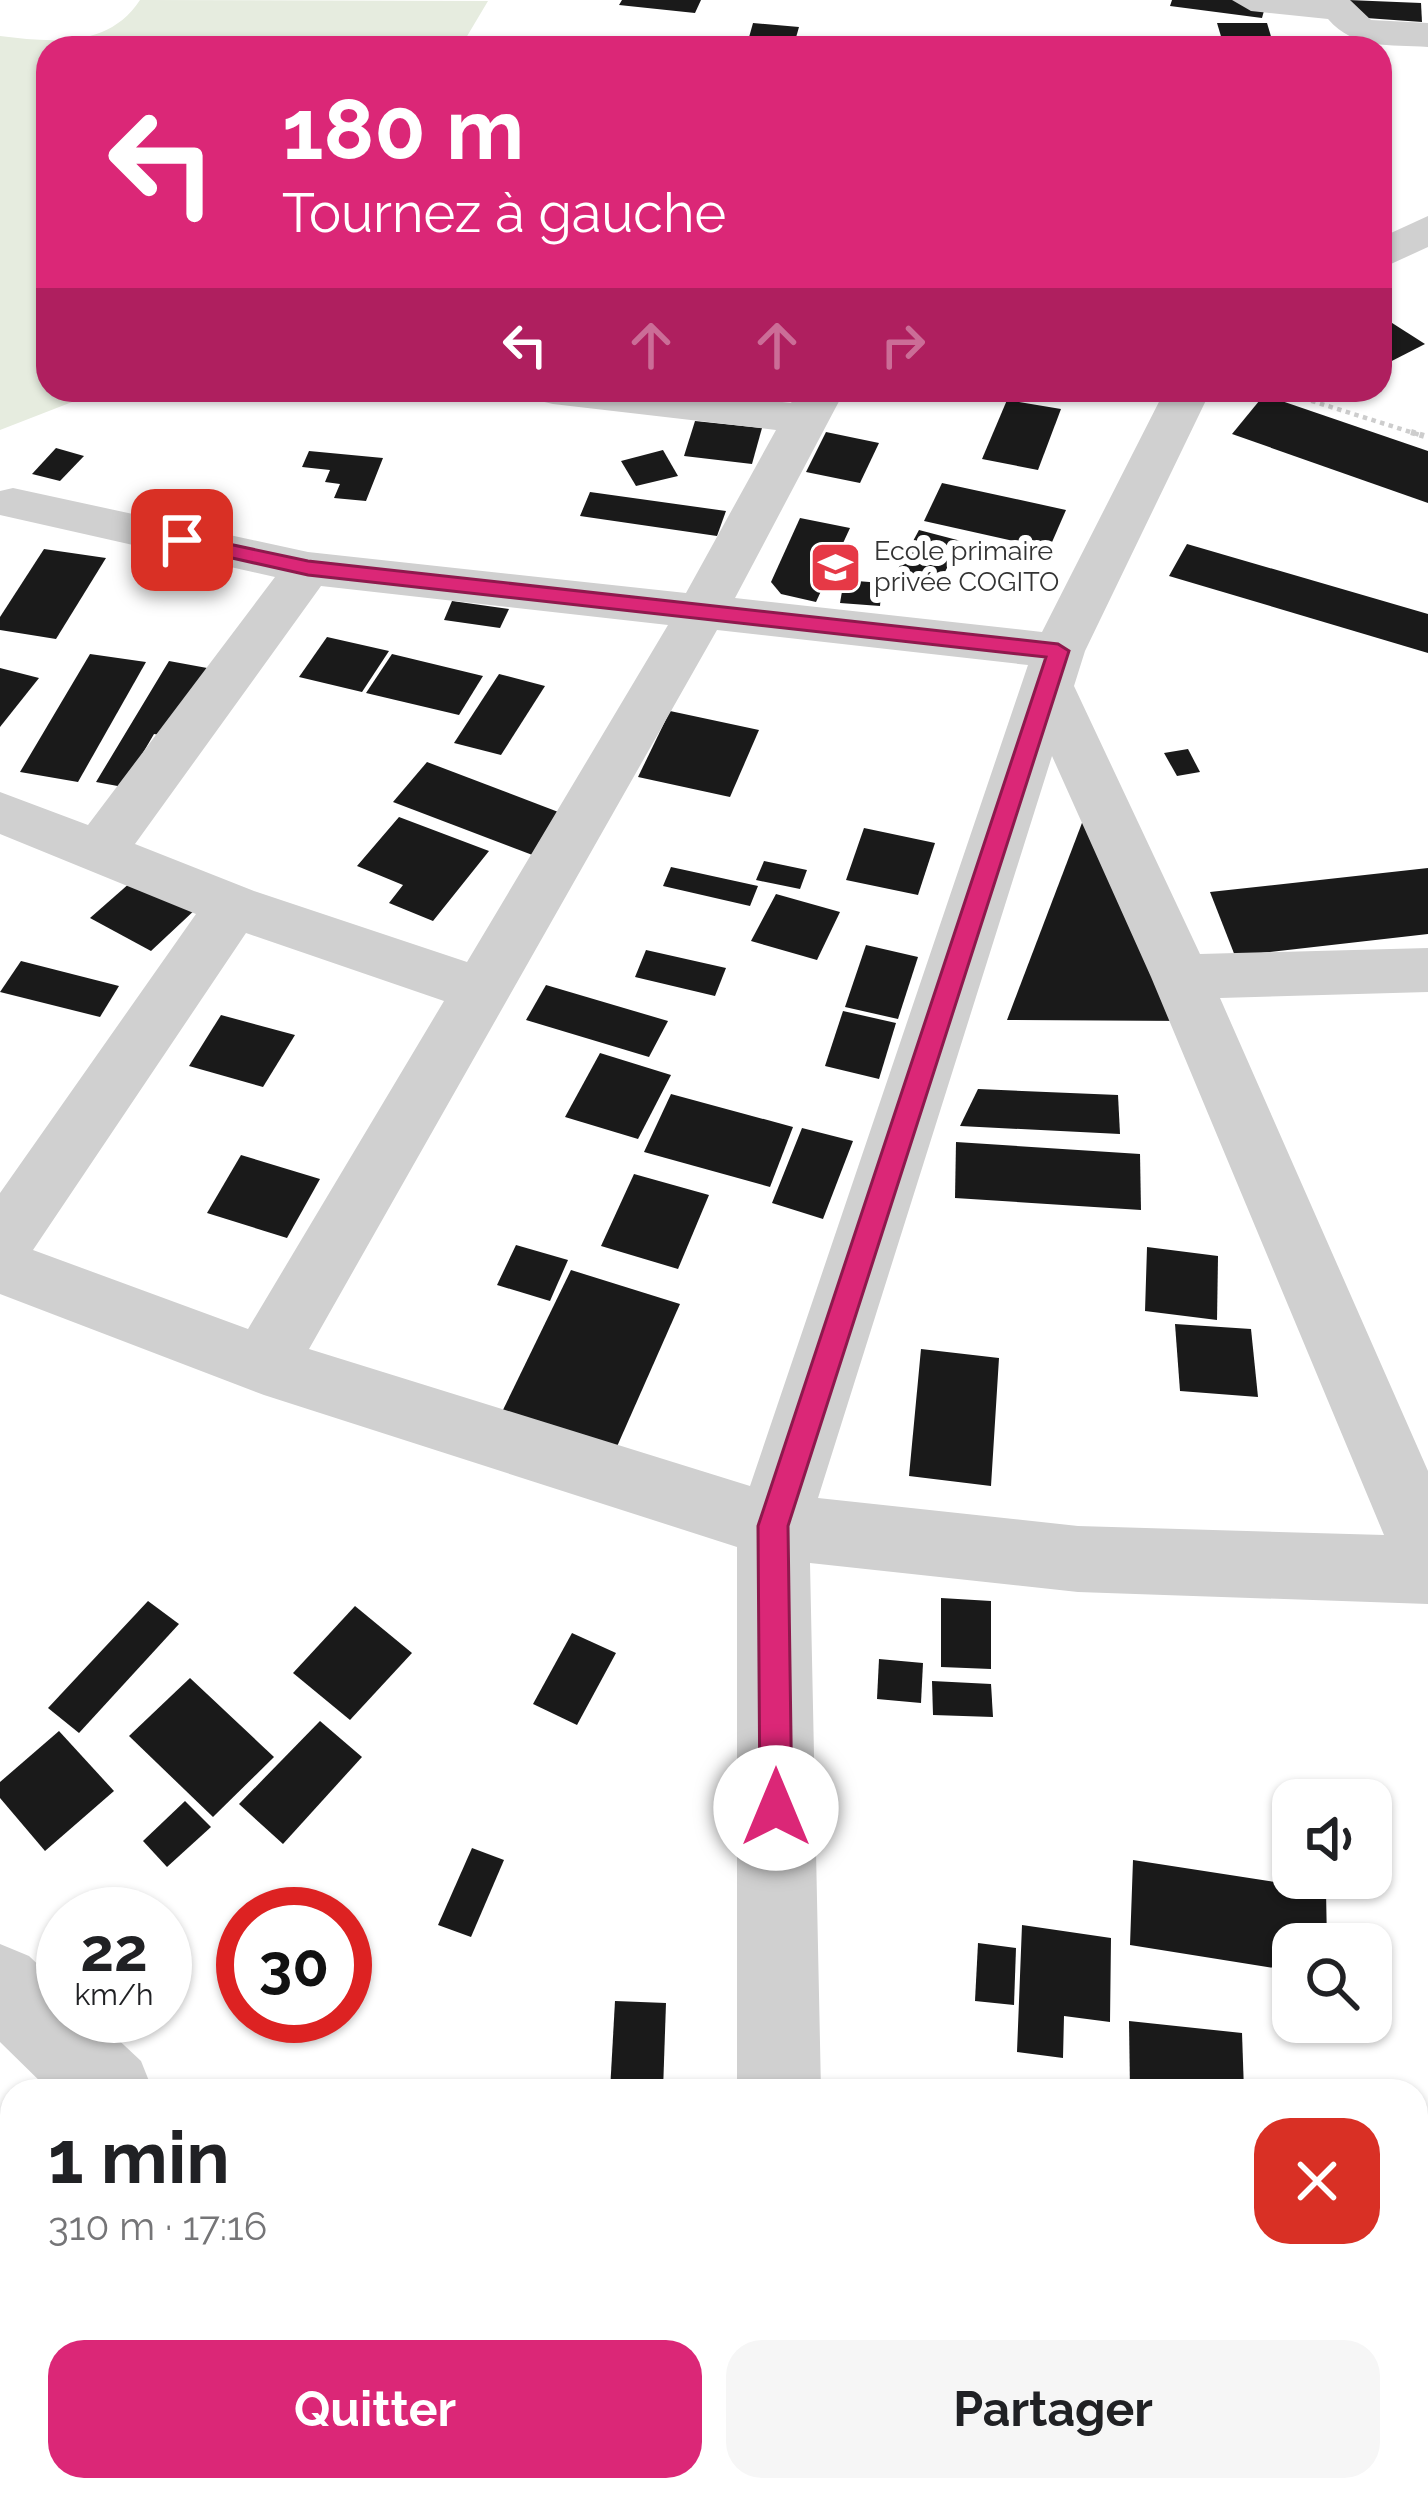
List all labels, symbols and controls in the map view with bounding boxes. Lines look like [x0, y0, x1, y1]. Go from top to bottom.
text: 180 m [282, 80, 524, 179]
icon: left [84, 84, 240, 240]
text: Tournez à gauche [282, 181, 726, 245]
icon: left [492, 312, 558, 378]
icon: ahead [618, 312, 684, 378]
icon: ahead [744, 312, 810, 378]
icon: right [870, 312, 936, 378]
pin [131, 489, 233, 591]
icon: arrive [149, 507, 215, 573]
place label: Ecole primaire privée COGITO [874, 535, 1059, 597]
school or university icon: Ecole primaire privée COGITO [807, 539, 863, 595]
position arrow [713, 1745, 839, 1871]
map controls [1272, 1779, 1392, 2043]
button: sound [1272, 1779, 1392, 1899]
speed limit sign: 30 [216, 1887, 372, 2043]
text: 22 [80, 1915, 148, 1985]
button: search [1272, 1923, 1392, 2043]
text: km/h [74, 1977, 154, 2012]
text: 1 min [48, 2115, 230, 2200]
button: close [1254, 2118, 1380, 2244]
text: 310 m · 17:16 [48, 2203, 267, 2249]
button: Quitter [48, 2340, 702, 2478]
button: Partager [726, 2340, 1380, 2478]

